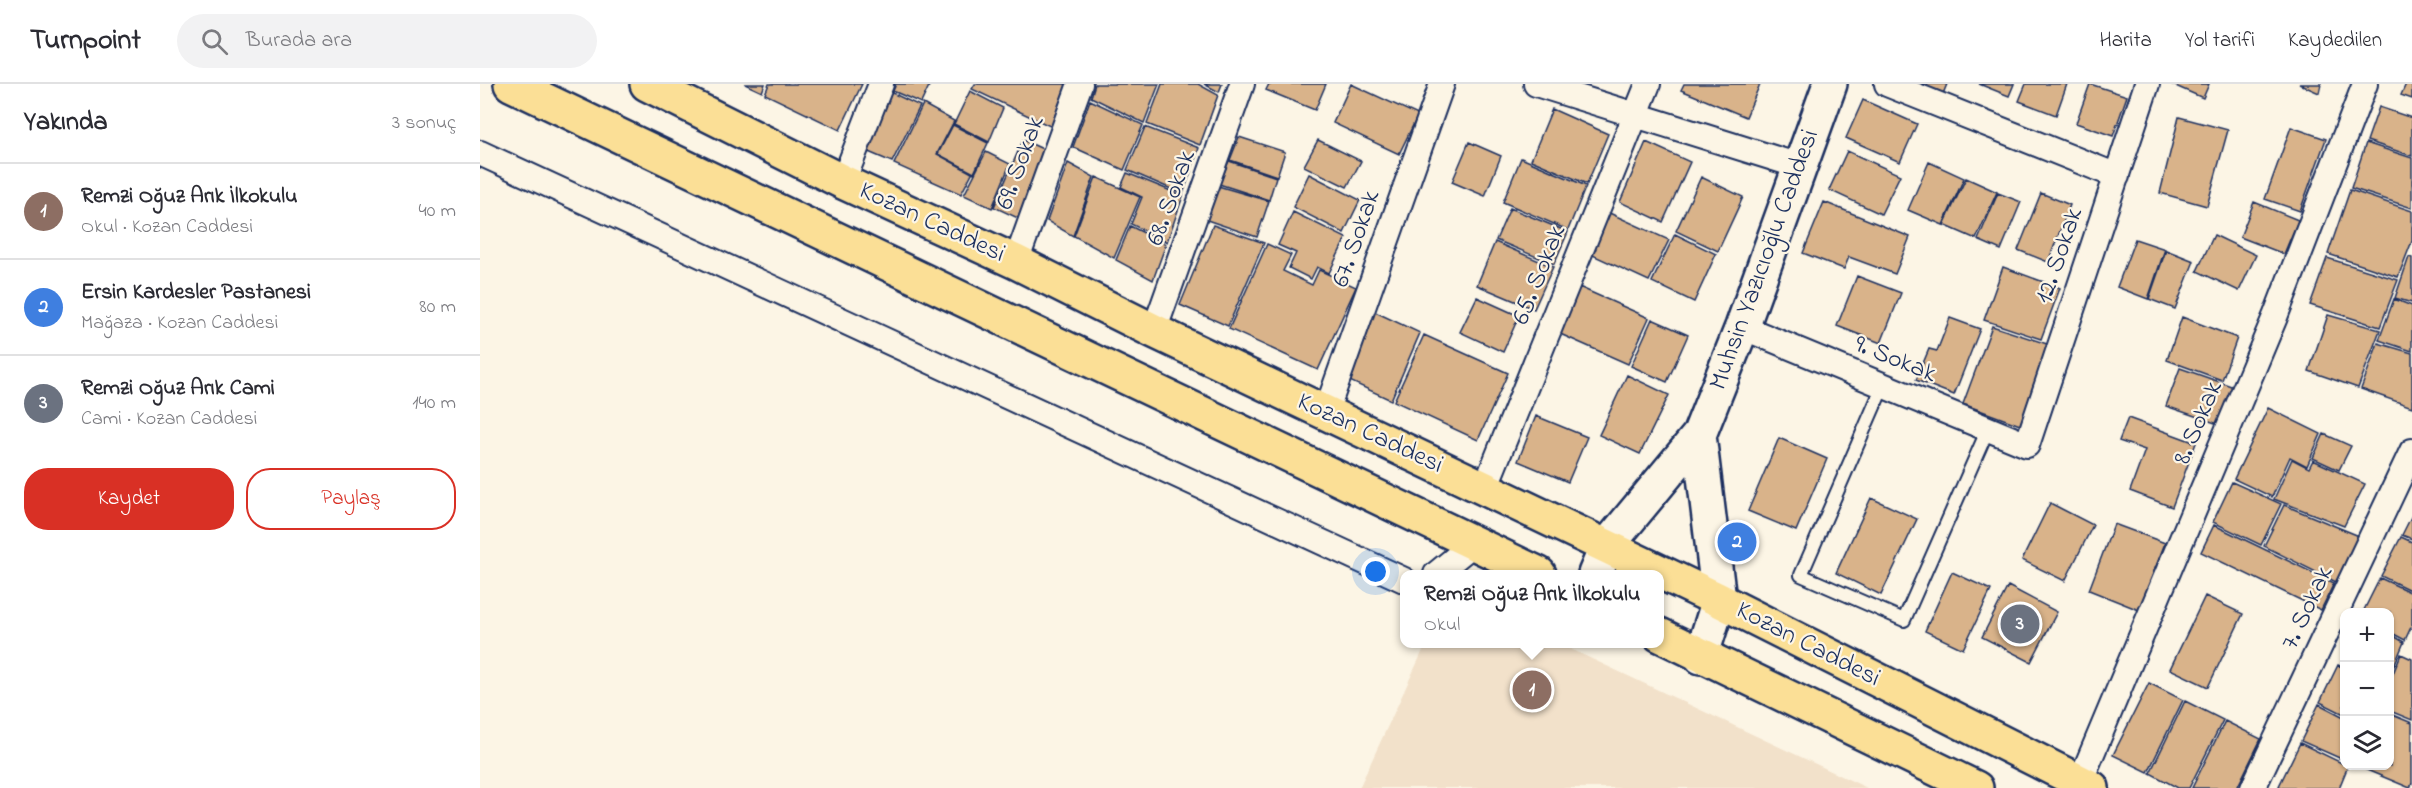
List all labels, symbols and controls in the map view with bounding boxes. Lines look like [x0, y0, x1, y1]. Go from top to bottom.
search box [177, 14, 597, 68]
text: Turnpoint [30, 21, 141, 62]
icon: search [198, 25, 231, 58]
text: Burada ara [246, 25, 352, 57]
text: Harita [2100, 26, 2152, 56]
text: Yol tarifi [2185, 26, 2255, 56]
text: Kaydedilen [2288, 26, 2382, 56]
text: Yakında [24, 104, 108, 142]
text: 3 sonuç [392, 109, 456, 138]
street label: 69. Sokak [987, 110, 1056, 215]
street label: Muhsin Yazıcıoğlu Caddesi [1700, 124, 1830, 396]
street label: 68. Sokak [1137, 144, 1207, 251]
street label: Kozan Caddesi [853, 173, 1011, 273]
text: Remzi Oğuz Arık İlkokulu [81, 181, 297, 213]
street label: 67. Sokak [1323, 185, 1391, 293]
text: 1 [40, 197, 47, 226]
text: 40 m [419, 197, 456, 226]
street label: 12. Sokak [2026, 202, 2094, 309]
text: Okul · Kozan Caddesi [81, 213, 253, 242]
street label: 65. Sokak [1503, 219, 1577, 331]
text: Ersin Kardesler Pastanesi [81, 277, 311, 309]
text: 2 [39, 293, 48, 322]
text: 80 m [419, 293, 456, 322]
text: Mağaza · Kozan Caddesi [81, 309, 278, 338]
street label: 9. Sokak [1848, 326, 1942, 394]
text: Remzi Oğuz Arık Cami [81, 373, 275, 405]
street label: 8. Sokak [2164, 375, 2234, 471]
street label: Kozan Caddesi [1291, 384, 1449, 484]
text: 3 [39, 389, 48, 418]
text: 140 m [412, 389, 456, 418]
text: Cami · Kozan Caddesi [81, 405, 257, 434]
button: Kaydet [24, 468, 234, 530]
button: Paylaş [246, 468, 456, 530]
pin: 2 [1718, 520, 1756, 564]
your location [1361, 557, 1390, 586]
street label: 7. Sokak [2272, 559, 2344, 656]
popup [1400, 570, 1664, 648]
text: Remzi Oğuz Arık İlkokulu [1424, 579, 1640, 611]
street label: Kozan Caddesi [1729, 592, 1887, 698]
pin: 3 [2000, 602, 2040, 646]
map controls [2340, 608, 2394, 770]
button: + [2340, 608, 2394, 662]
text: Okul [1424, 611, 1460, 640]
button: − [2340, 662, 2394, 716]
pin: 1 [1512, 668, 1552, 712]
button: layers [2340, 716, 2394, 770]

